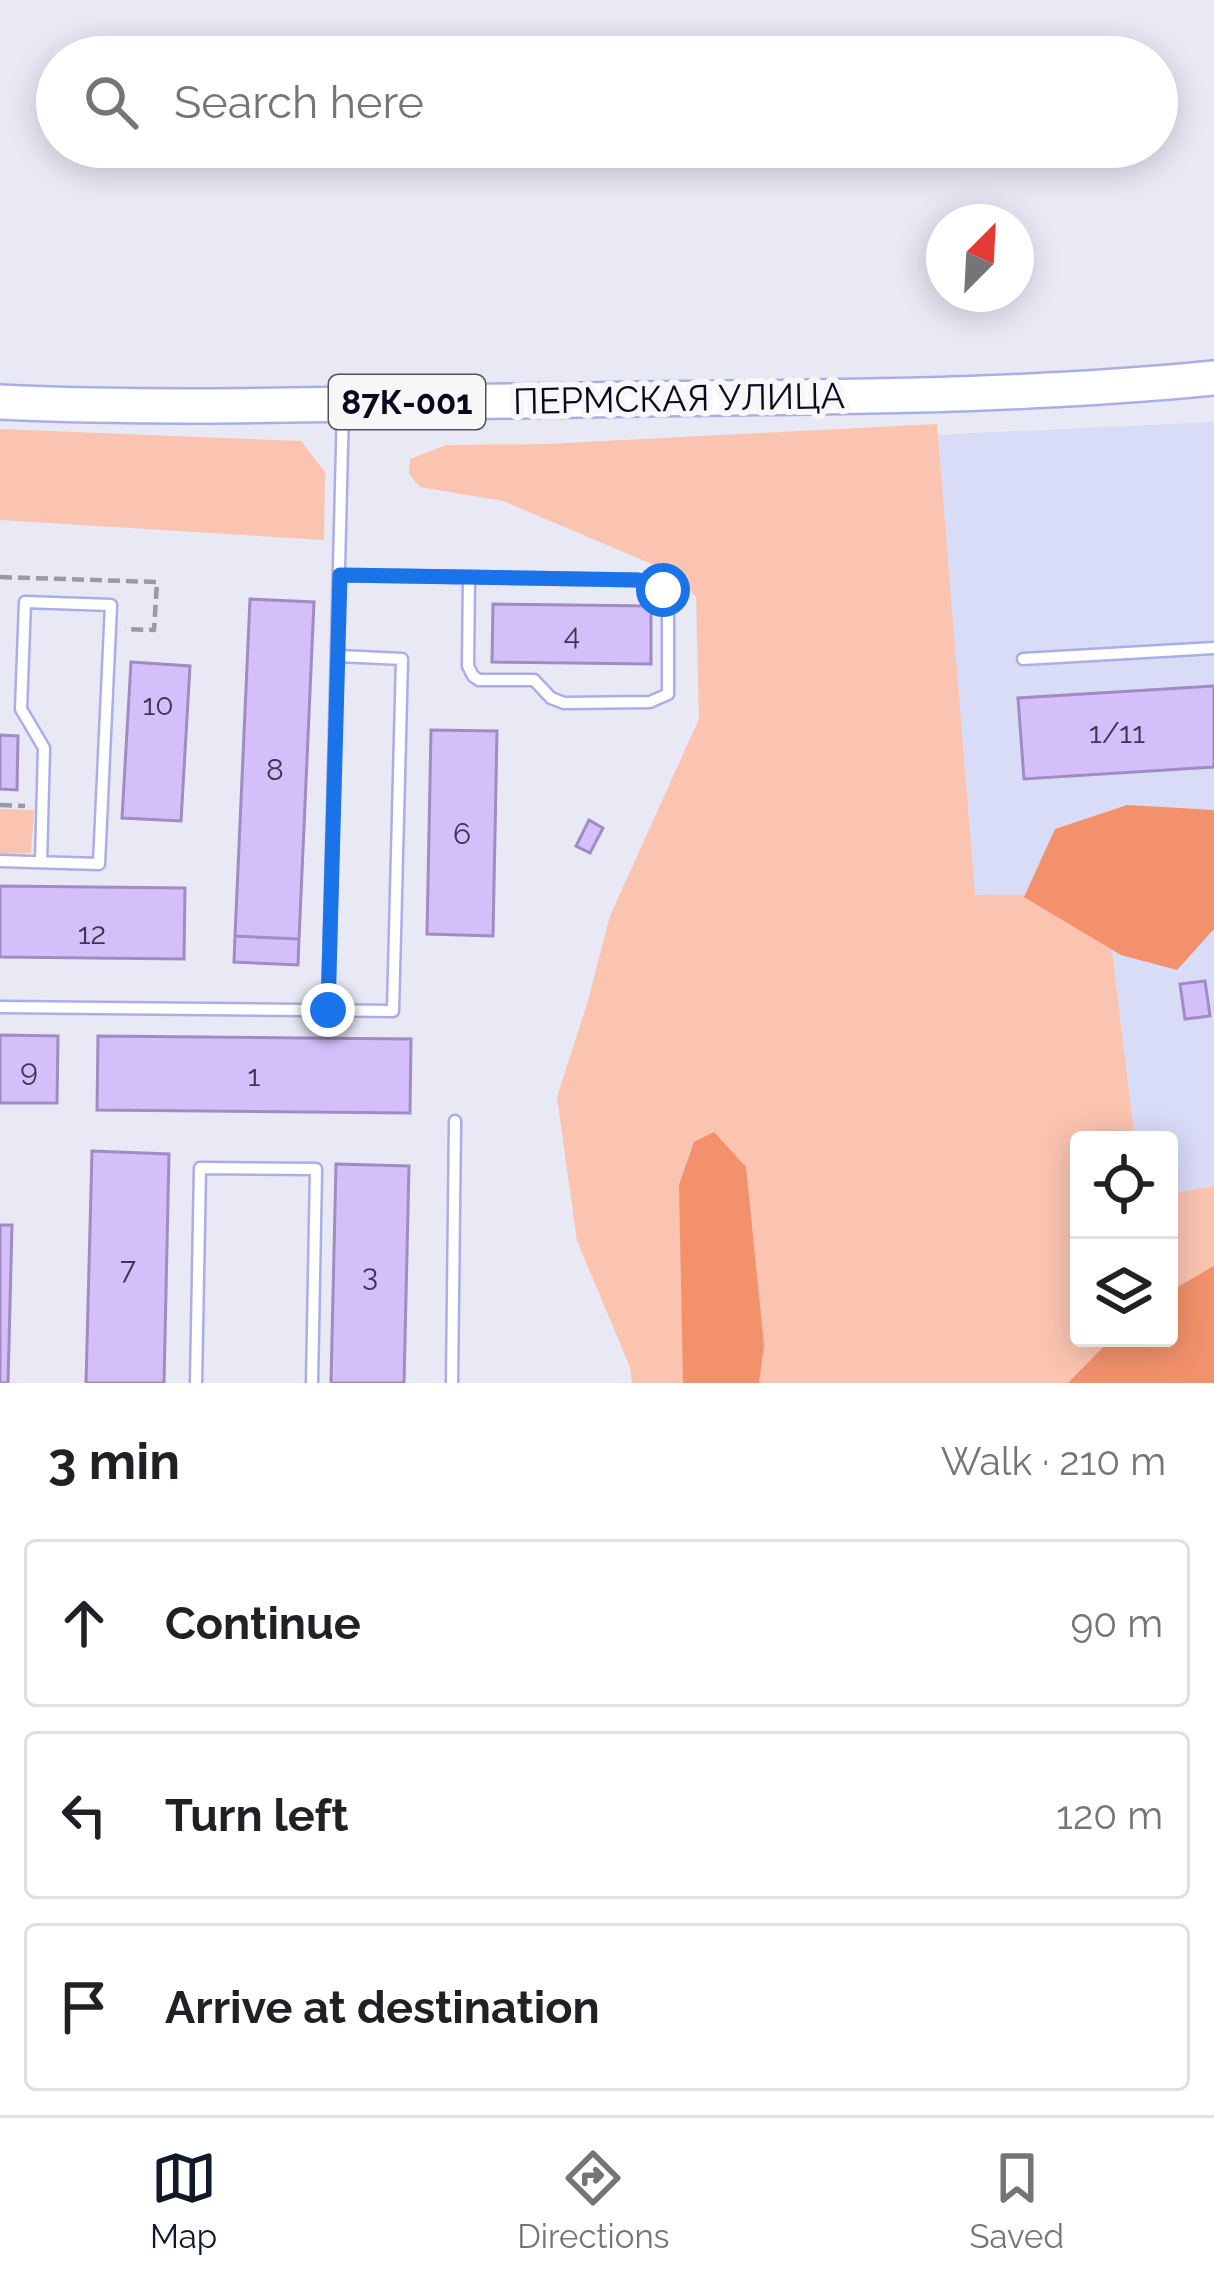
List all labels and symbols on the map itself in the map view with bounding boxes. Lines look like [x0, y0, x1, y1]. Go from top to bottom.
north arrow [926, 204, 1034, 312]
street label: ПЕРМСКАЯ УЛИЦА [513, 374, 845, 422]
road number: 87К-001 [329, 375, 485, 429]
route start [636, 563, 690, 617]
house number: 4 [564, 617, 580, 652]
house number: 10 [142, 687, 174, 722]
house number: 1/11 [1089, 715, 1145, 750]
house number: 8 [266, 752, 284, 787]
house number: 6 [453, 816, 471, 851]
house number: 12 [78, 916, 106, 951]
route end [301, 983, 355, 1037]
house number: 9 [20, 1052, 38, 1087]
house number: 1 [248, 1058, 261, 1093]
house number: 7 [120, 1251, 136, 1286]
house number: 3 [362, 1258, 378, 1293]

